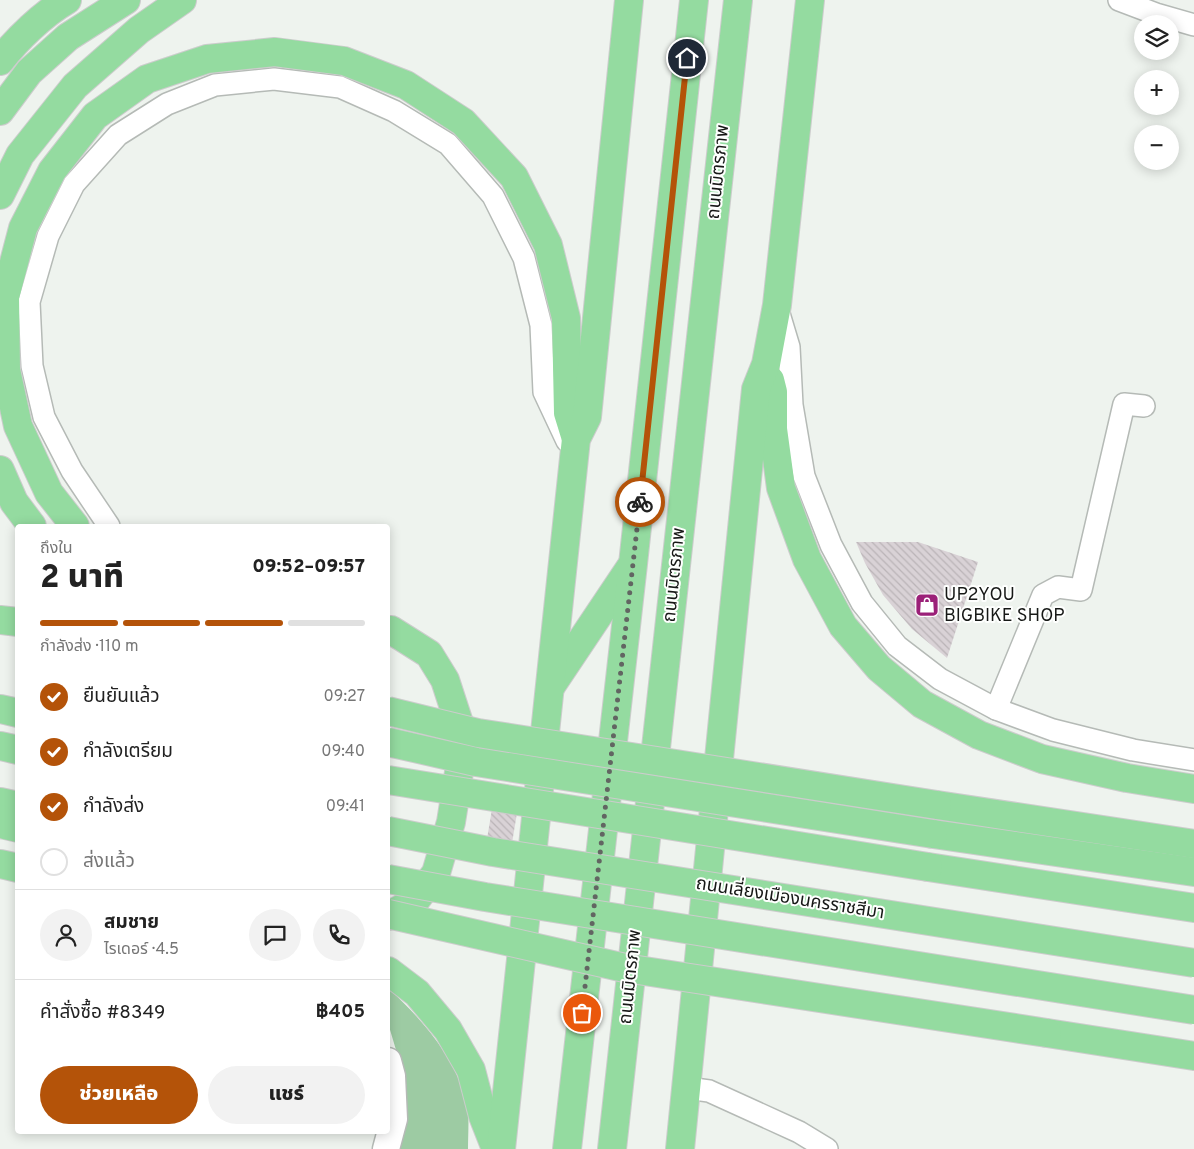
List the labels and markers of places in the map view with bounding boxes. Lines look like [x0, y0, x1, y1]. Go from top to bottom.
pin [666, 37, 708, 79]
place label: UP2YOU BIGBIKE SHOP [944, 584, 1065, 628]
shop icon: UP2YOU BIGBIKE SHOP [914, 592, 940, 618]
pin [561, 992, 603, 1034]

